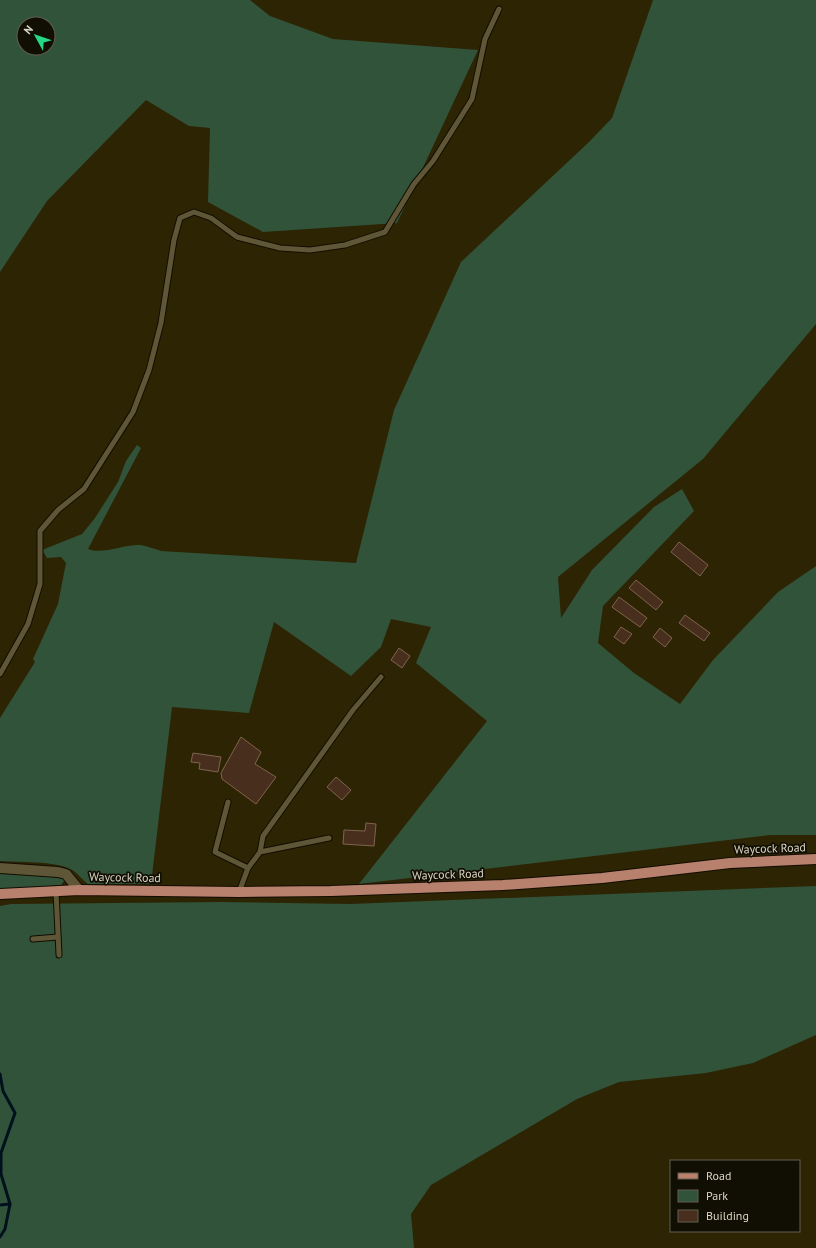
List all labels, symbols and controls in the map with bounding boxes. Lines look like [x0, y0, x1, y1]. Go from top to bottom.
north arrow [16, 16, 56, 56]
text: N [21, 22, 36, 37]
street label: Waycock Road [734, 839, 806, 857]
street label: Waycock Road [412, 865, 484, 883]
street label: Waycock Road [89, 869, 161, 885]
legend [670, 1160, 800, 1232]
text: Road [706, 1168, 731, 1183]
text: Park [706, 1188, 728, 1203]
text: Building [706, 1208, 749, 1223]

